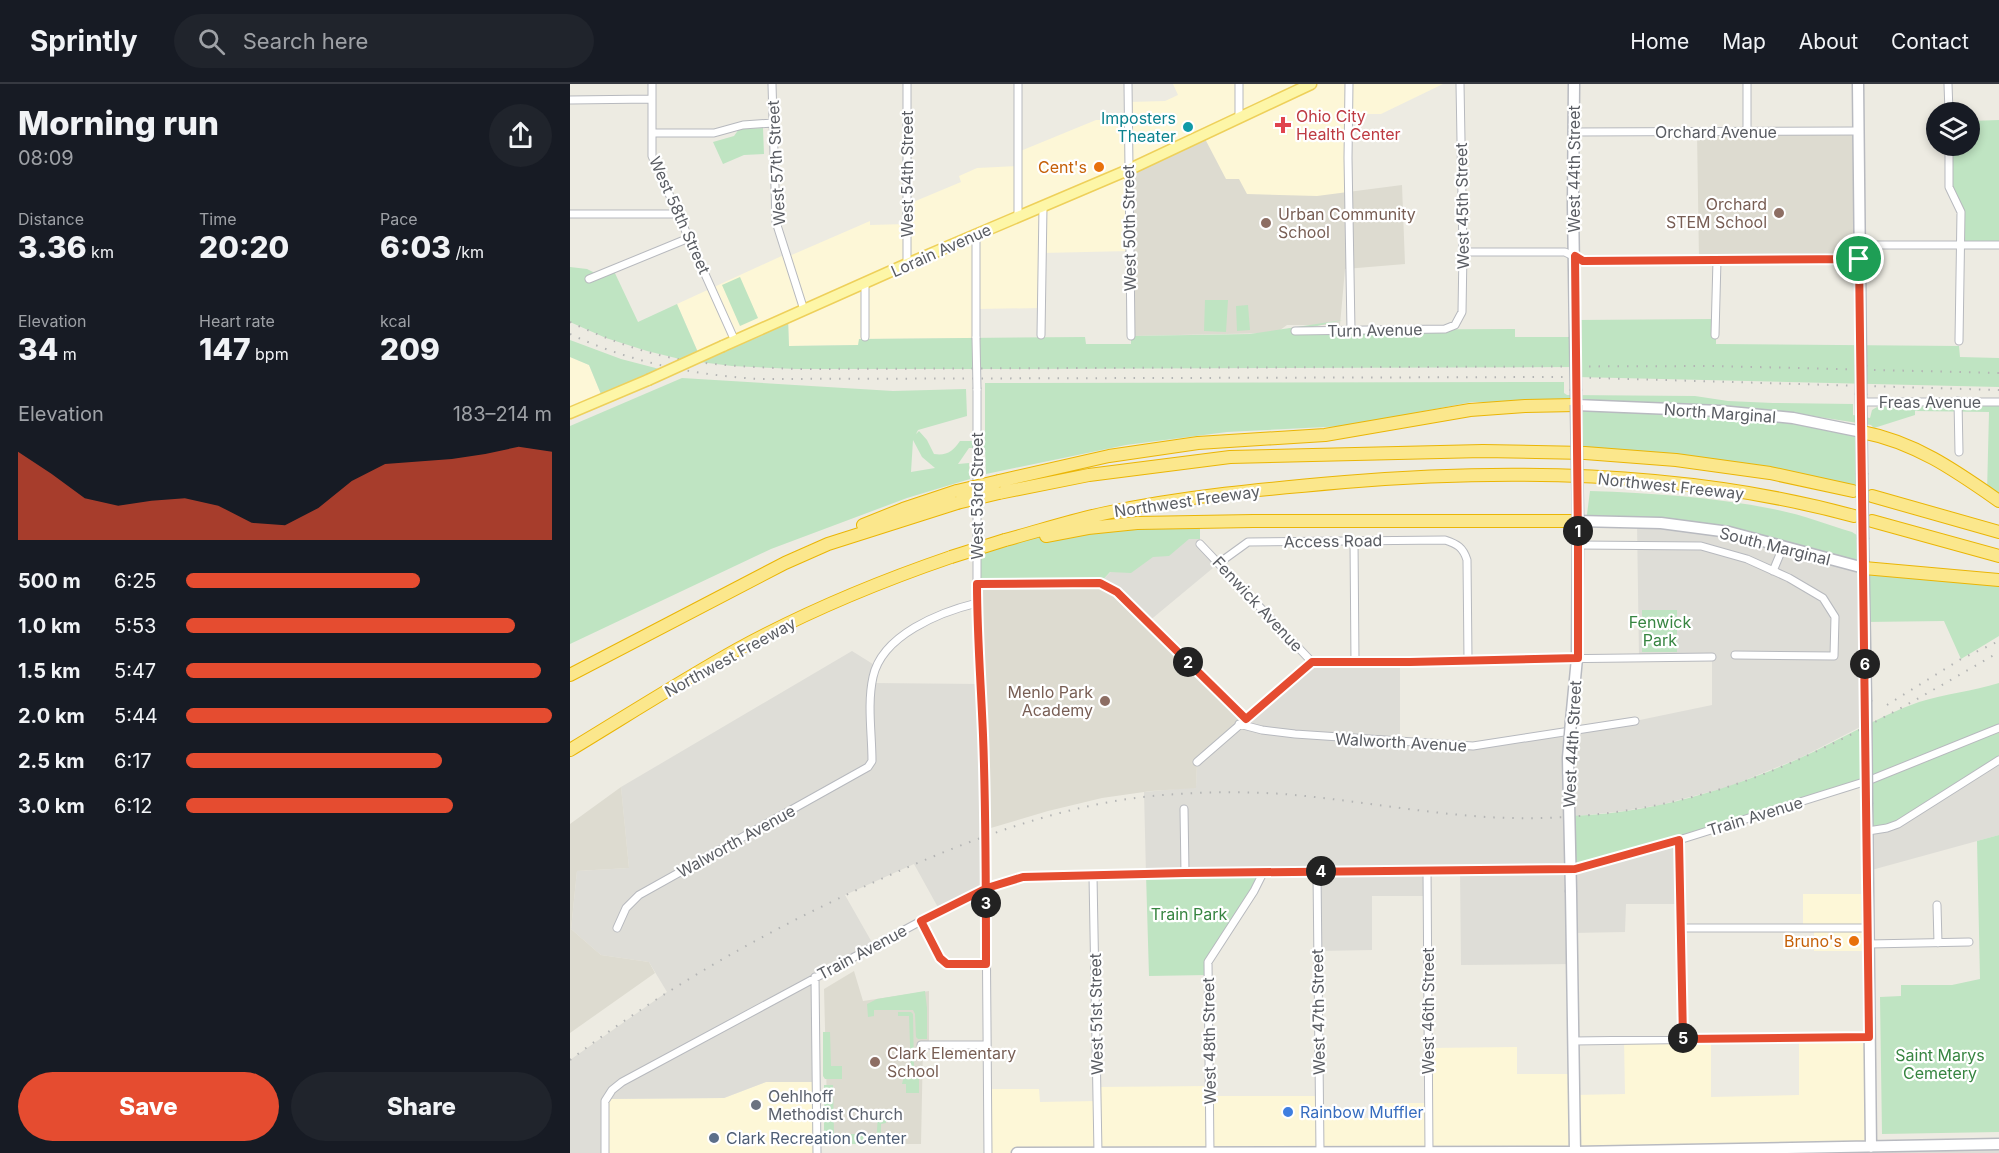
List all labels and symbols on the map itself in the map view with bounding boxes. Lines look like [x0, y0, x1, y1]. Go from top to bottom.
street label: West 57th Street [763, 100, 789, 226]
street label: West 44th Street [1564, 105, 1584, 233]
place label: Ohio City Health Center [1296, 106, 1401, 144]
place label: Imposters Theater [1101, 108, 1176, 146]
street label: West 54th Street [897, 111, 917, 237]
marker: Ohio City Health Center [1274, 116, 1292, 134]
marker: Imposters Theater [1181, 120, 1195, 134]
street label: Orchard Avenue [1655, 122, 1777, 142]
street label: West 45th Street [1451, 142, 1473, 270]
street label: West 58th Street [645, 153, 715, 277]
place label: Cent's [1038, 157, 1087, 177]
marker: Cent's [1092, 160, 1106, 174]
street label: West 50th Street [1118, 164, 1140, 292]
place label: Orchard STEM School [1666, 194, 1767, 232]
place label: Urban Community School [1278, 204, 1416, 242]
marker: Orchard STEM School [1772, 206, 1786, 220]
marker: Urban Community School [1259, 216, 1273, 230]
street label: Lorain Avenue [888, 219, 994, 281]
pin [1833, 233, 1884, 284]
street label: Turn Avenue [1327, 319, 1423, 341]
street label: Freas Avenue [1879, 392, 1981, 412]
street label: North Marginal [1663, 399, 1777, 427]
street label: West 53rd Street [967, 432, 987, 560]
street label: Northwest Freeway [1597, 468, 1745, 504]
street label: Northwest Freeway [1113, 481, 1261, 521]
pin: 1 [1563, 516, 1593, 546]
street label: South Marginal [1717, 523, 1833, 569]
street label: Access Road [1284, 530, 1382, 552]
street label: Fenwick Avenue [1209, 552, 1307, 656]
park label: Fenwick Park [1629, 612, 1691, 650]
street label: Northwest Freeway [661, 613, 799, 701]
pin: 2 [1173, 647, 1203, 677]
pin: 6 [1850, 649, 1880, 679]
street label: West 44th Street [1559, 680, 1585, 808]
place label: Menlo Park Academy [1008, 682, 1093, 720]
marker: Menlo Park Academy [1098, 694, 1112, 708]
street label: Walworth Avenue [1335, 729, 1467, 755]
street label: Train Avenue [1705, 792, 1805, 840]
street label: Walworth Avenue [673, 800, 799, 882]
pin: 4 [1306, 856, 1336, 886]
pin: 3 [971, 888, 1001, 918]
park label: Train Park [1151, 904, 1227, 924]
street label: Train Avenue [814, 920, 910, 984]
place label: Bruno's [1784, 931, 1842, 951]
marker: Bruno's [1847, 934, 1861, 948]
street label: West 46th Street [1418, 947, 1438, 1075]
street label: West 47th Street [1307, 949, 1329, 1075]
street label: West 51st Street [1085, 953, 1107, 1075]
street label: West 48th Street [1198, 977, 1220, 1105]
pin: 5 [1668, 1023, 1698, 1053]
place label: Clark Elementary School [887, 1043, 1016, 1081]
park label: Saint Marys Cemetery [1895, 1045, 1985, 1083]
marker: Clark Elementary School [868, 1055, 882, 1069]
place label: Oehlhoff Methodist Church [768, 1086, 903, 1124]
marker: Oehlhoff Methodist Church [749, 1098, 763, 1112]
place label: Rainbow Muffler [1300, 1102, 1424, 1122]
marker: Rainbow Muffler [1281, 1105, 1295, 1119]
place label: Clark Recreation Center [726, 1128, 906, 1148]
marker: Clark Recreation Center [707, 1131, 721, 1145]

